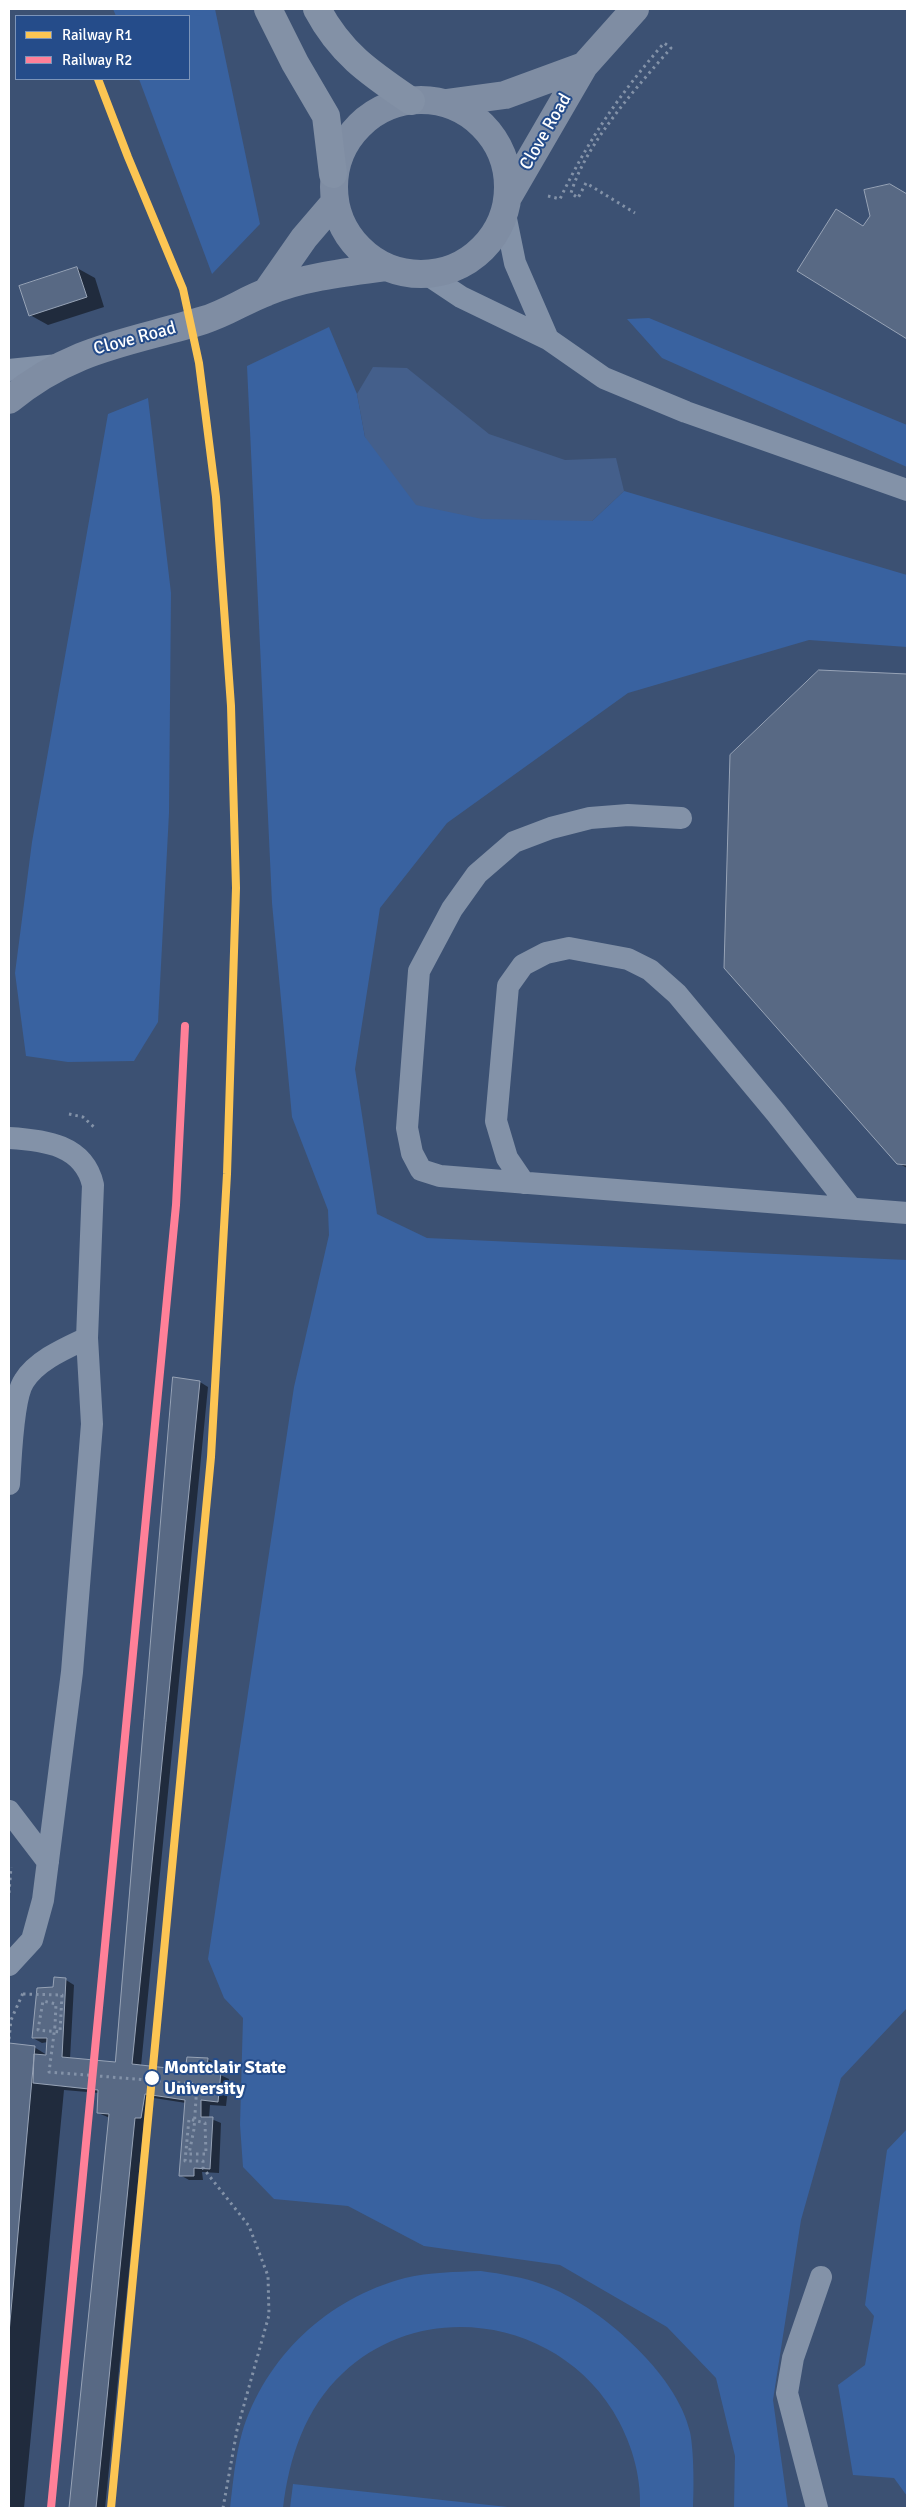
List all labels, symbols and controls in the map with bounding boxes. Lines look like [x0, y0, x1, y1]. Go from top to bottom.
legend [15, 15, 190, 80]
text: Railway R1 [62, 26, 132, 44]
text: Railway R2 [62, 51, 132, 69]
street label: Clove Road [515, 90, 577, 174]
street label: Clove Road [91, 318, 179, 360]
place label: Montclair State University [164, 2057, 286, 2100]
marker: Montclair State University [143, 2069, 161, 2087]

